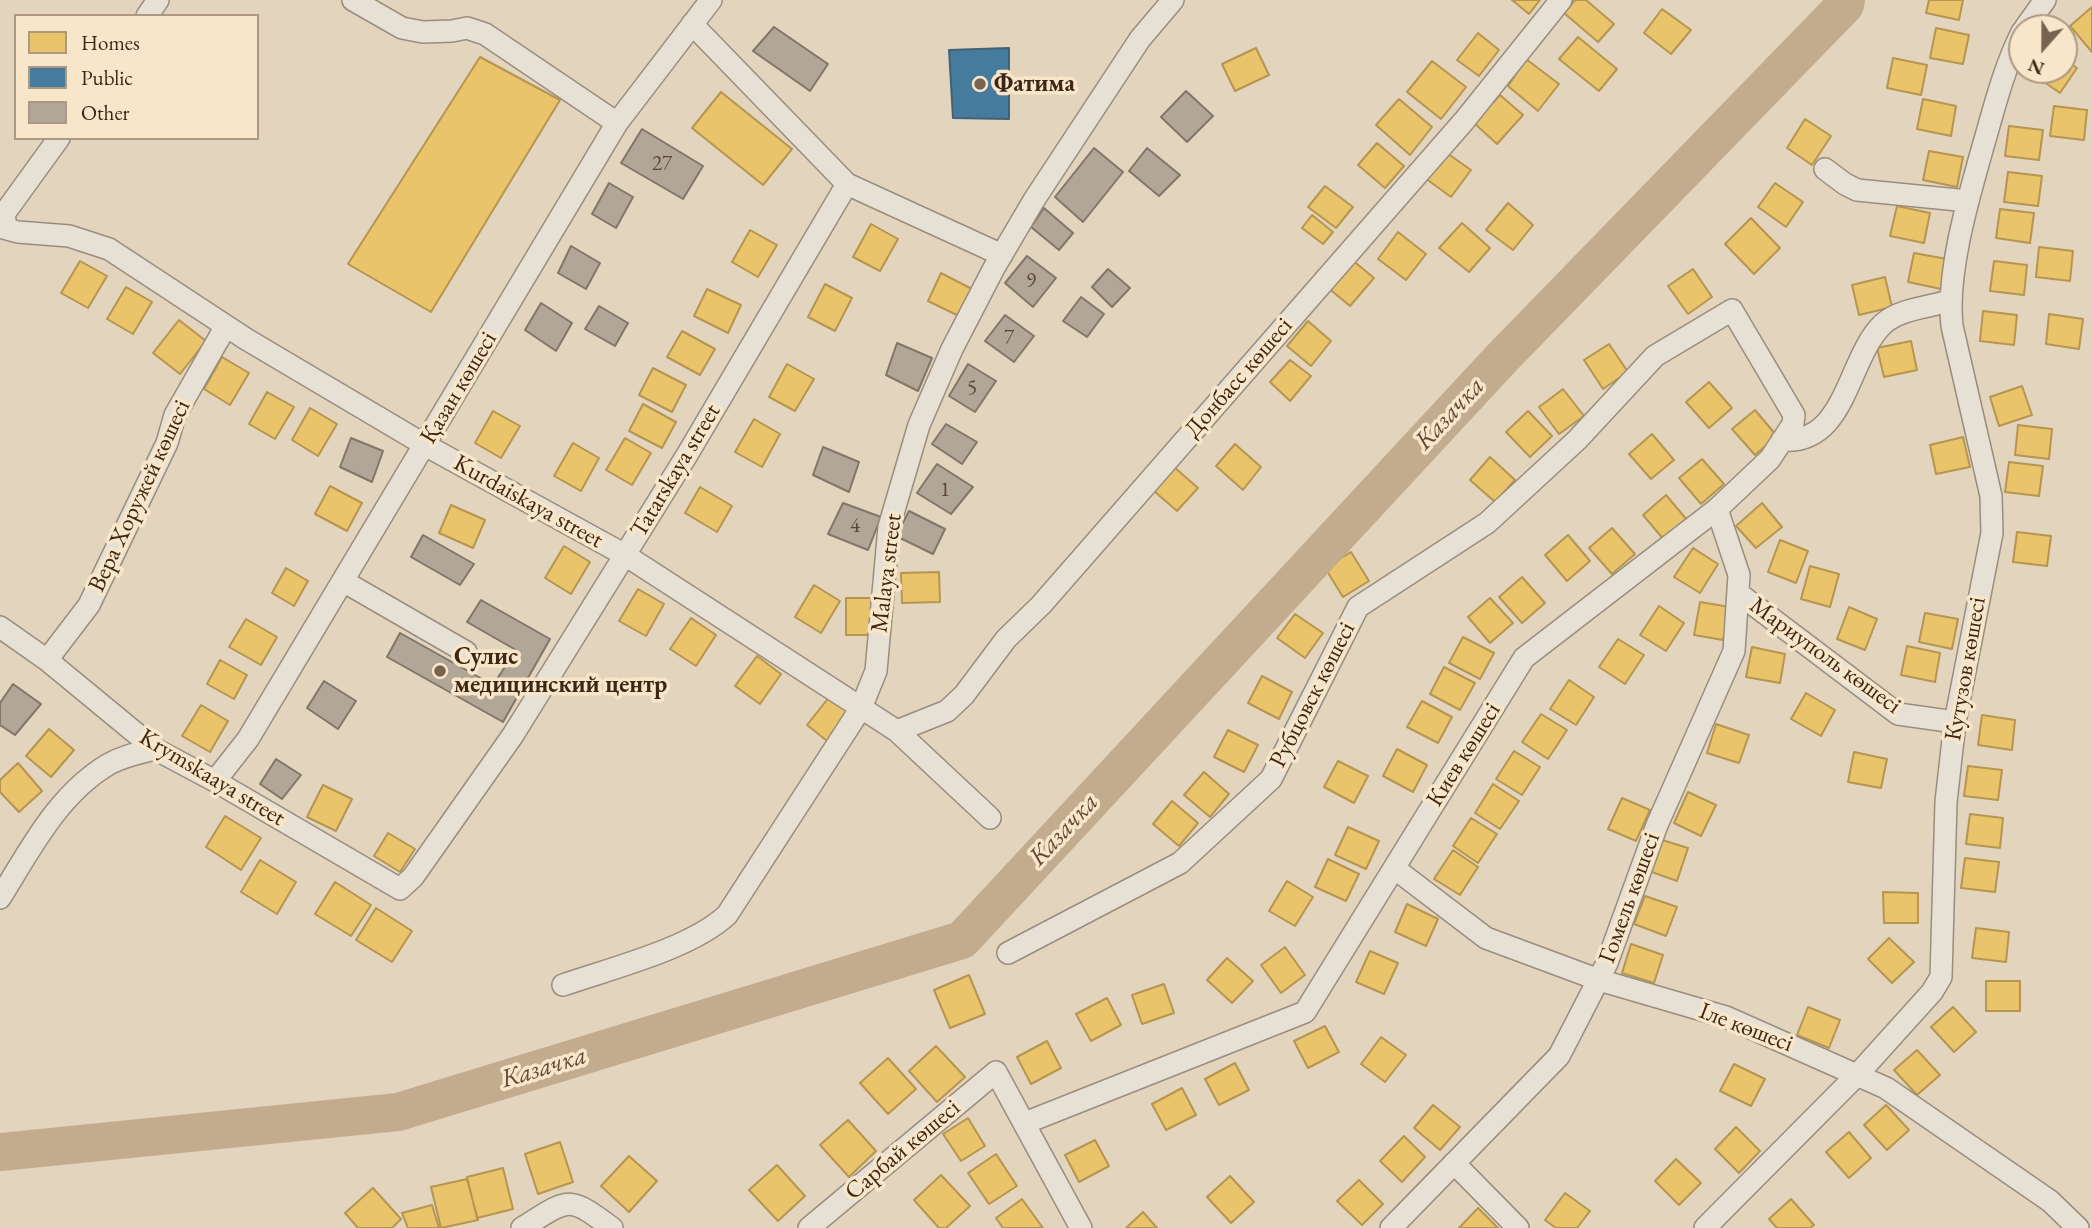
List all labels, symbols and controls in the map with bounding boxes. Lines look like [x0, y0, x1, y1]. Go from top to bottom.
legend [14, 14, 259, 140]
north arrow [2008, 14, 2078, 84]
text: Homes [81, 29, 140, 56]
text: N [2024, 53, 2048, 82]
text: Public [81, 64, 133, 91]
place label: Фатима [994, 70, 1075, 98]
marker: Фатима [972, 76, 988, 92]
text: Other [81, 99, 130, 126]
house number: 27 [652, 151, 672, 177]
house number: 9 [1026, 268, 1036, 294]
street label: Донбасс көшесі [1179, 312, 1299, 444]
house number: 7 [1004, 325, 1014, 351]
street label: Қазан көшесі [414, 327, 504, 449]
water label: Казачка [1409, 371, 1491, 457]
house number: 5 [967, 375, 977, 401]
street label: Вера Хоружей көшесі [83, 395, 197, 597]
street label: Tatarskaya street [625, 399, 727, 543]
street label: Kurdaiskaya street [448, 449, 608, 555]
house number: 1 [940, 477, 950, 503]
street label: Malaya street [865, 512, 909, 634]
house number: 4 [850, 513, 860, 539]
street label: Мариуполь көшесі [1744, 591, 1906, 721]
street label: Кутузов көшесі [1939, 595, 1993, 743]
street label: Рубцовск көшесі [1264, 617, 1362, 773]
place label: Сулис медицинский центр [454, 643, 667, 699]
marker: Сулис медицинский центр [432, 663, 448, 679]
street label: Киев көшесі [1421, 698, 1507, 812]
street label: Krymskaaya street [134, 723, 290, 833]
water label: Казачка [1023, 787, 1105, 873]
street label: Гомель көшесі [1593, 829, 1667, 967]
street label: Іле көшесі [1695, 997, 1797, 1059]
water label: Казачка [497, 1040, 591, 1096]
street label: Сарбай көшесі [840, 1094, 966, 1206]

